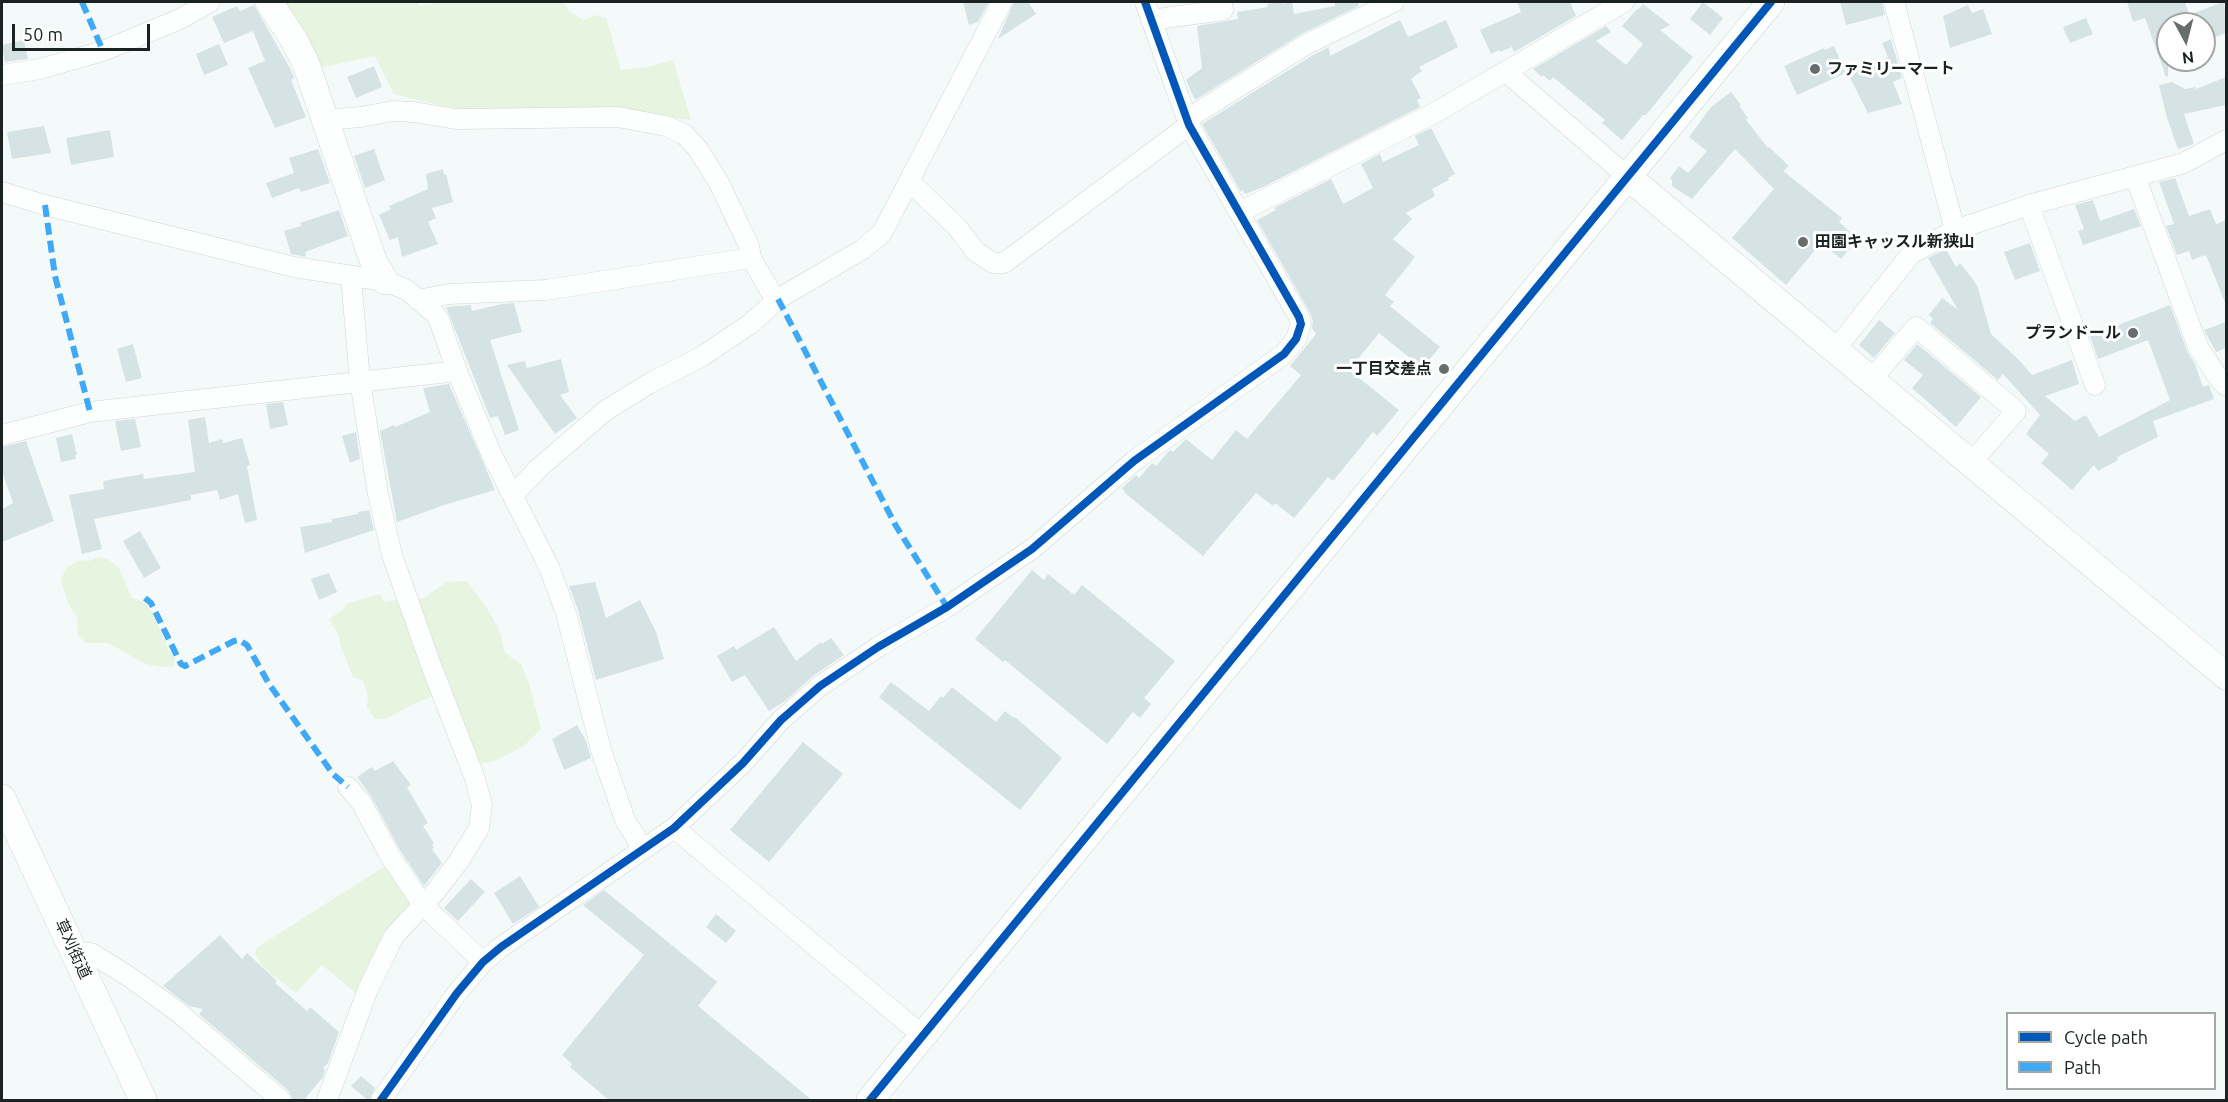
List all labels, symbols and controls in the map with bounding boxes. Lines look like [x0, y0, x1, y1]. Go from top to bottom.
scale bar [15, 12, 153, 50]
north arrow [2156, 12, 2216, 72]
text: 50 m [23, 24, 63, 44]
text: N [2181, 48, 2195, 68]
place label: ファミリーマート [1827, 59, 1955, 79]
marker: ファミリーマート [1808, 62, 1822, 76]
place label: 田園キャッスル新狭山 [1815, 232, 1975, 252]
marker: 田園キャッスル新狭山 [1796, 235, 1810, 249]
place label: プランドール [2025, 323, 2121, 343]
marker: プランドール [2126, 326, 2140, 340]
place label: 一丁目交差点 [1336, 359, 1432, 379]
marker: 一丁目交差点 [1437, 362, 1451, 376]
street label: 草刈街道 [51, 916, 95, 982]
legend [2006, 1012, 2216, 1090]
text: Cycle path [2064, 1027, 2148, 1047]
text: Path [2064, 1057, 2101, 1077]

